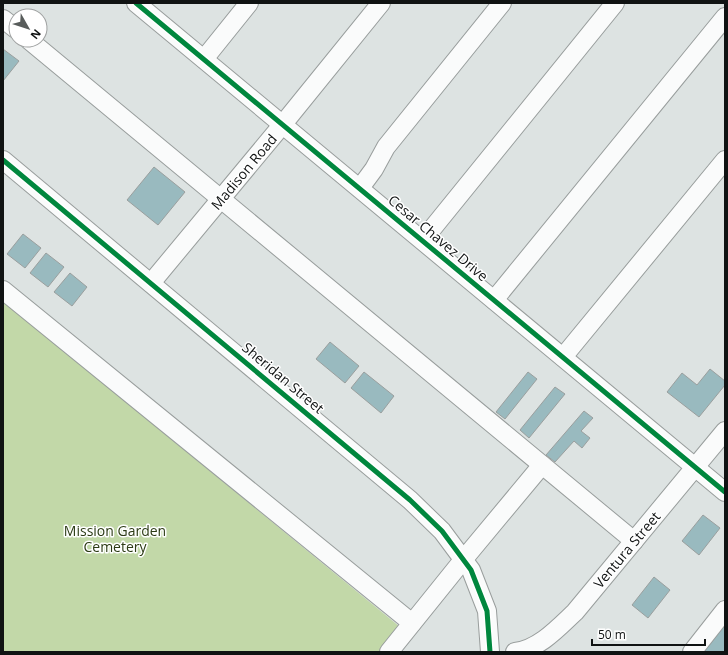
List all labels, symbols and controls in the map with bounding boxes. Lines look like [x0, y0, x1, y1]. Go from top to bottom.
north arrow [8, 8, 48, 48]
text: N [28, 26, 45, 43]
street label: Madison Road [206, 130, 281, 213]
street label: Cesar Chavez Drive [384, 190, 492, 285]
street label: Sheridan Street [239, 338, 328, 417]
street label: Ventura Street [589, 507, 664, 592]
park label: Mission Garden Cemetery [64, 521, 166, 556]
scale bar [592, 621, 705, 647]
text: 50 m [598, 626, 626, 643]

